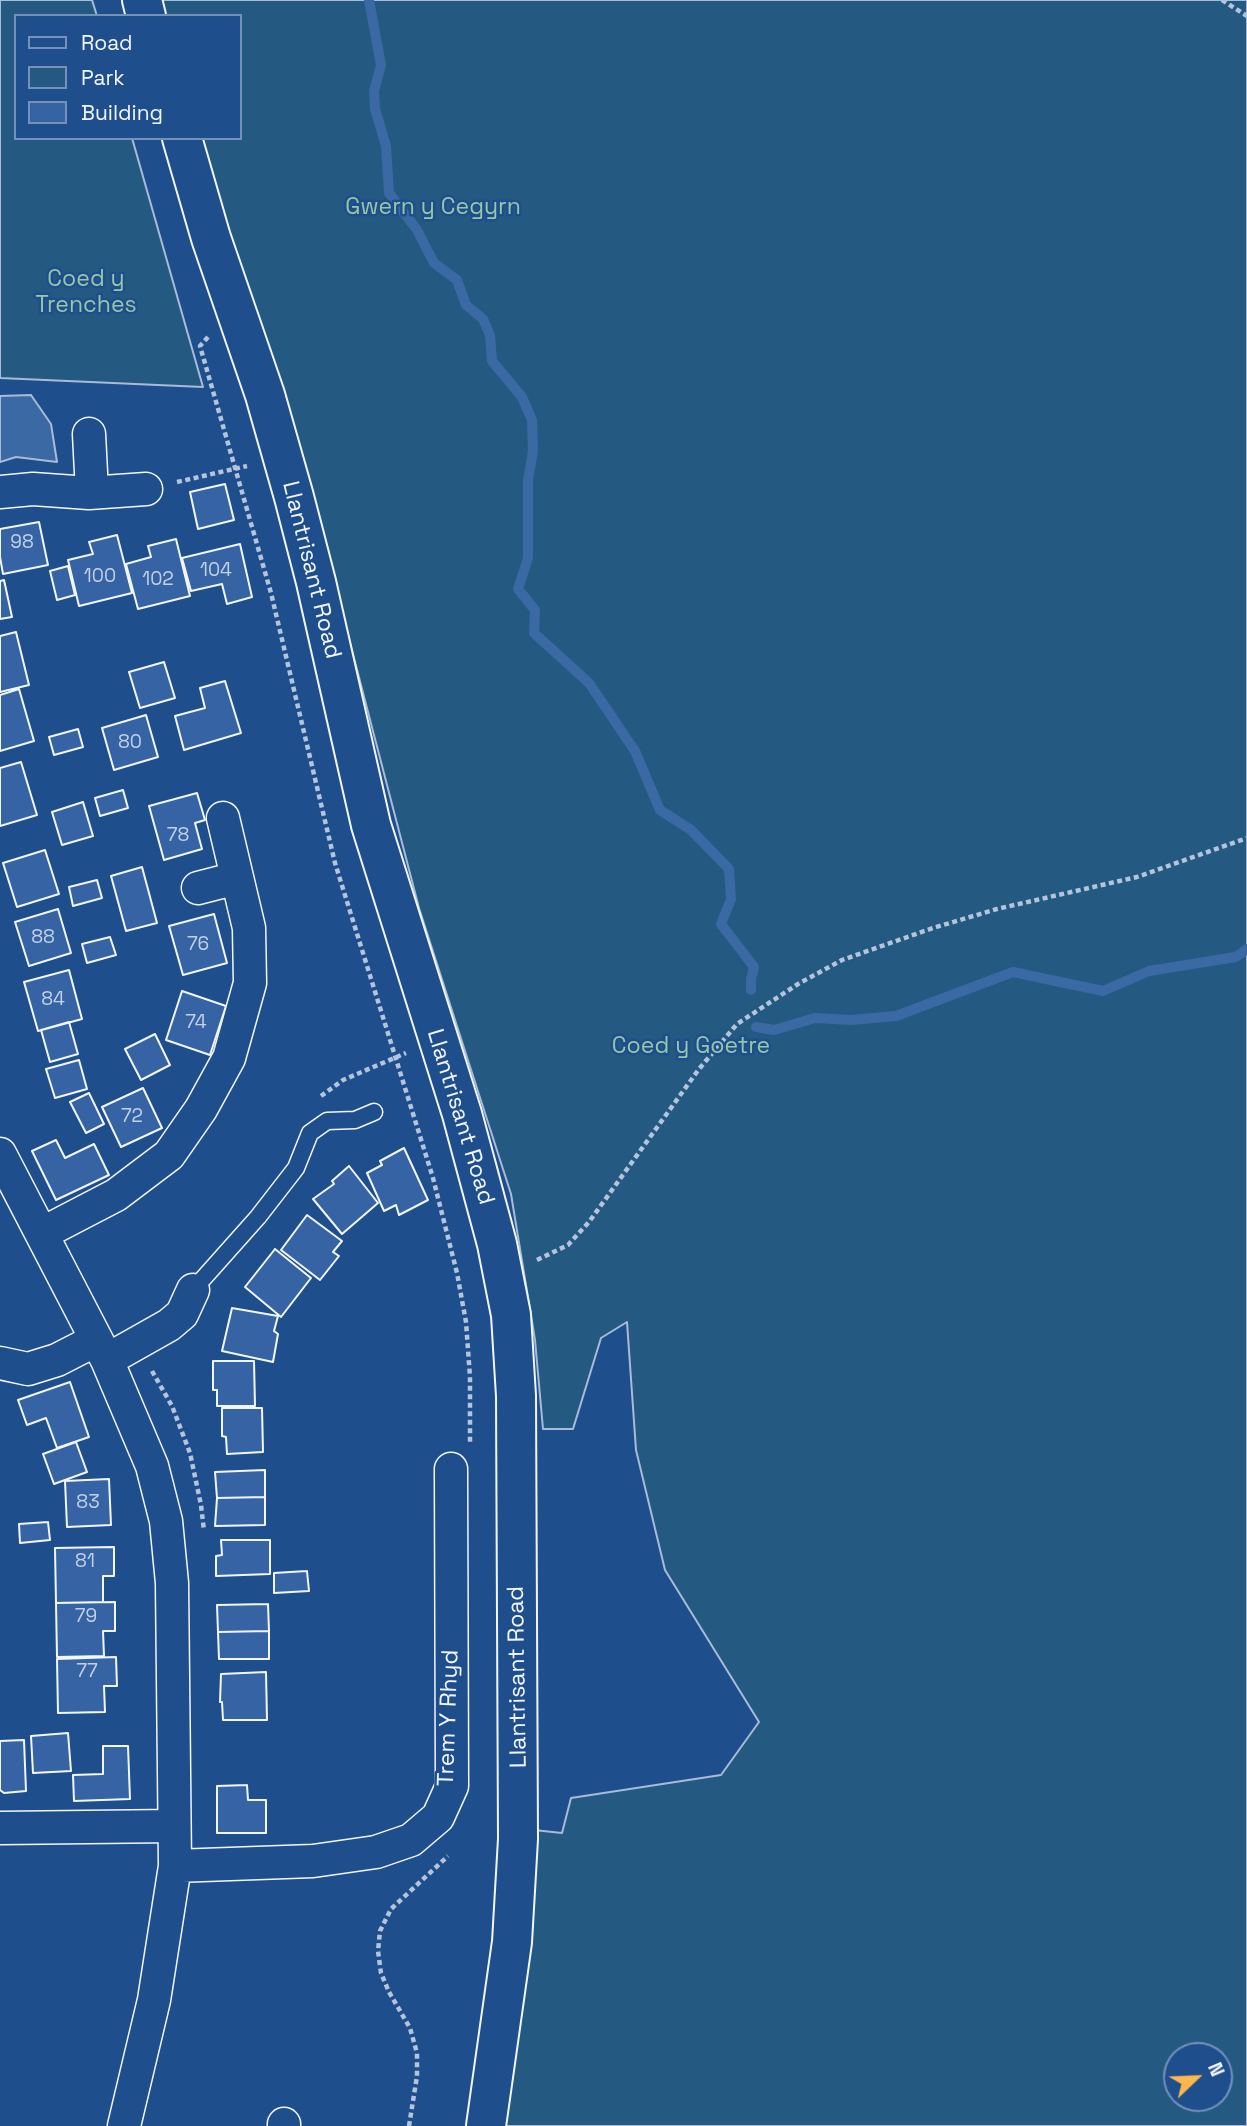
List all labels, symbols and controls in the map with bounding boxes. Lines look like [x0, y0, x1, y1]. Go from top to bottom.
legend [14, 14, 242, 140]
text: Road [81, 29, 133, 56]
text: Park [81, 64, 125, 91]
text: Building [81, 99, 163, 126]
park label: Gwern y Cegyrn [345, 194, 521, 222]
park label: Coed y Trenches [35, 266, 137, 320]
street label: Llantrisant Road [276, 478, 346, 662]
house number: 98 [10, 532, 34, 554]
house number: 104 [200, 560, 232, 582]
house number: 100 [84, 566, 116, 588]
house number: 102 [142, 569, 174, 591]
house number: 80 [118, 732, 142, 754]
house number: 78 [167, 825, 189, 847]
house number: 88 [31, 927, 55, 949]
house number: 76 [187, 934, 209, 956]
house number: 84 [41, 989, 65, 1011]
house number: 74 [185, 1012, 207, 1034]
street label: Llantrisant Road [420, 1026, 500, 1208]
park label: Coed y Goetre [612, 1033, 770, 1061]
house number: 72 [121, 1106, 143, 1128]
house number: 83 [76, 1492, 100, 1514]
house number: 81 [75, 1551, 95, 1573]
street label: Llantrisant Road [503, 1586, 533, 1768]
house number: 79 [75, 1606, 97, 1628]
street label: Trem Y Rhyd [433, 1649, 465, 1787]
house number: 77 [76, 1661, 98, 1683]
north arrow [1163, 2042, 1233, 2112]
text: N [1202, 2059, 1230, 2080]

